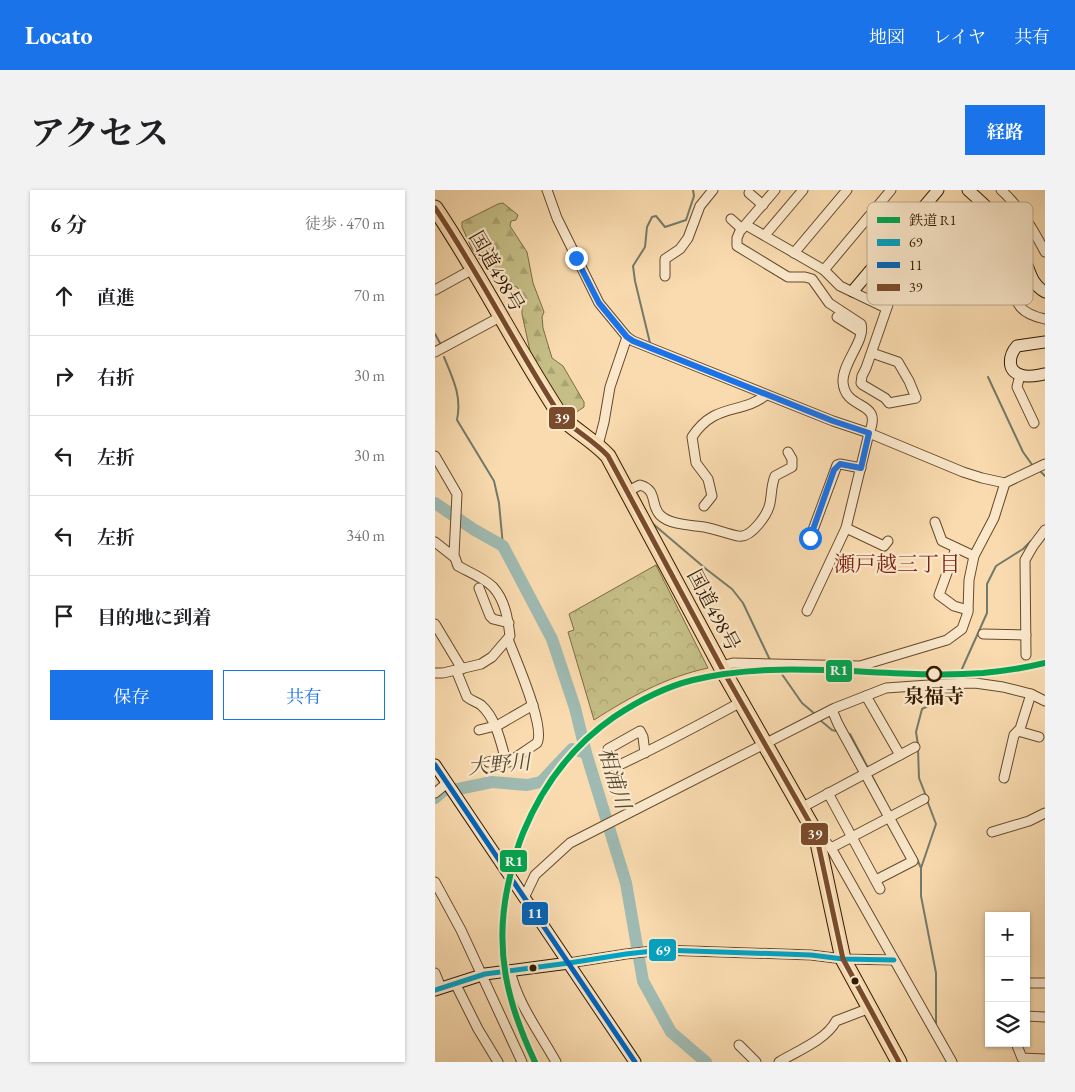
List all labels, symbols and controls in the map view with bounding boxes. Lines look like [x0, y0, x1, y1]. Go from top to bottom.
text: Locato [25, 20, 93, 51]
text: 地図 [869, 25, 905, 48]
text: レイヤ [933, 25, 986, 48]
text: 共有 [1014, 25, 1050, 48]
button: 経路 [965, 105, 1045, 155]
text: アクセス [30, 110, 169, 155]
legend [867, 202, 1033, 305]
text: 6 分 [50, 211, 87, 238]
text: 鉄道 R1 [909, 211, 957, 229]
text: 徒歩 · 470 m [305, 213, 385, 234]
street label: 国道498号 [464, 226, 530, 316]
text: 69 [909, 233, 923, 251]
route end [565, 247, 588, 270]
text: 11 [909, 256, 922, 274]
text: 39 [909, 278, 923, 296]
icon: ahead [50, 282, 78, 310]
text: 直進 [97, 285, 135, 310]
text: 70 m [354, 285, 385, 306]
icon: right [50, 362, 78, 390]
text: 右折 [97, 365, 135, 390]
text: 30 m [354, 365, 385, 386]
line badge: 39 [548, 406, 576, 430]
text: 39 [555, 409, 570, 427]
icon: left [50, 442, 78, 470]
text: 左折 [97, 445, 135, 470]
text: 30 m [354, 445, 385, 466]
icon: left [50, 522, 78, 550]
text: 左折 [97, 525, 135, 550]
text: 340 m [346, 525, 385, 546]
route start [799, 527, 822, 550]
district label: 瀬戸越三丁目 [834, 550, 960, 577]
street label: 国道498号 [682, 565, 746, 655]
icon: arrive [50, 602, 78, 630]
text: 目的地に到着 [97, 605, 211, 630]
line badge: R1 [825, 659, 853, 683]
text: R1 [830, 661, 848, 679]
marker: 泉福寺 [926, 666, 942, 682]
button: 保存 [50, 670, 213, 720]
button: 共有 [223, 670, 385, 720]
place label: 泉福寺 [904, 683, 964, 709]
water label: 相浦川 [593, 744, 638, 814]
water label: 大野川 [466, 748, 534, 780]
line badge: 39 [800, 822, 829, 846]
text: 39 [808, 825, 823, 843]
line badge: R1 [499, 849, 528, 873]
text: R1 [505, 852, 523, 870]
line badge: 11 [521, 901, 549, 926]
text: 11 [528, 904, 542, 922]
map controls [985, 912, 1030, 1047]
button: + [985, 912, 1030, 957]
line badge: 69 [648, 938, 677, 962]
text: 69 [656, 941, 671, 959]
button: − [985, 957, 1030, 1002]
unlabelled marker [528, 963, 538, 973]
unlabelled marker [850, 976, 860, 986]
button: layers [985, 1002, 1030, 1047]

